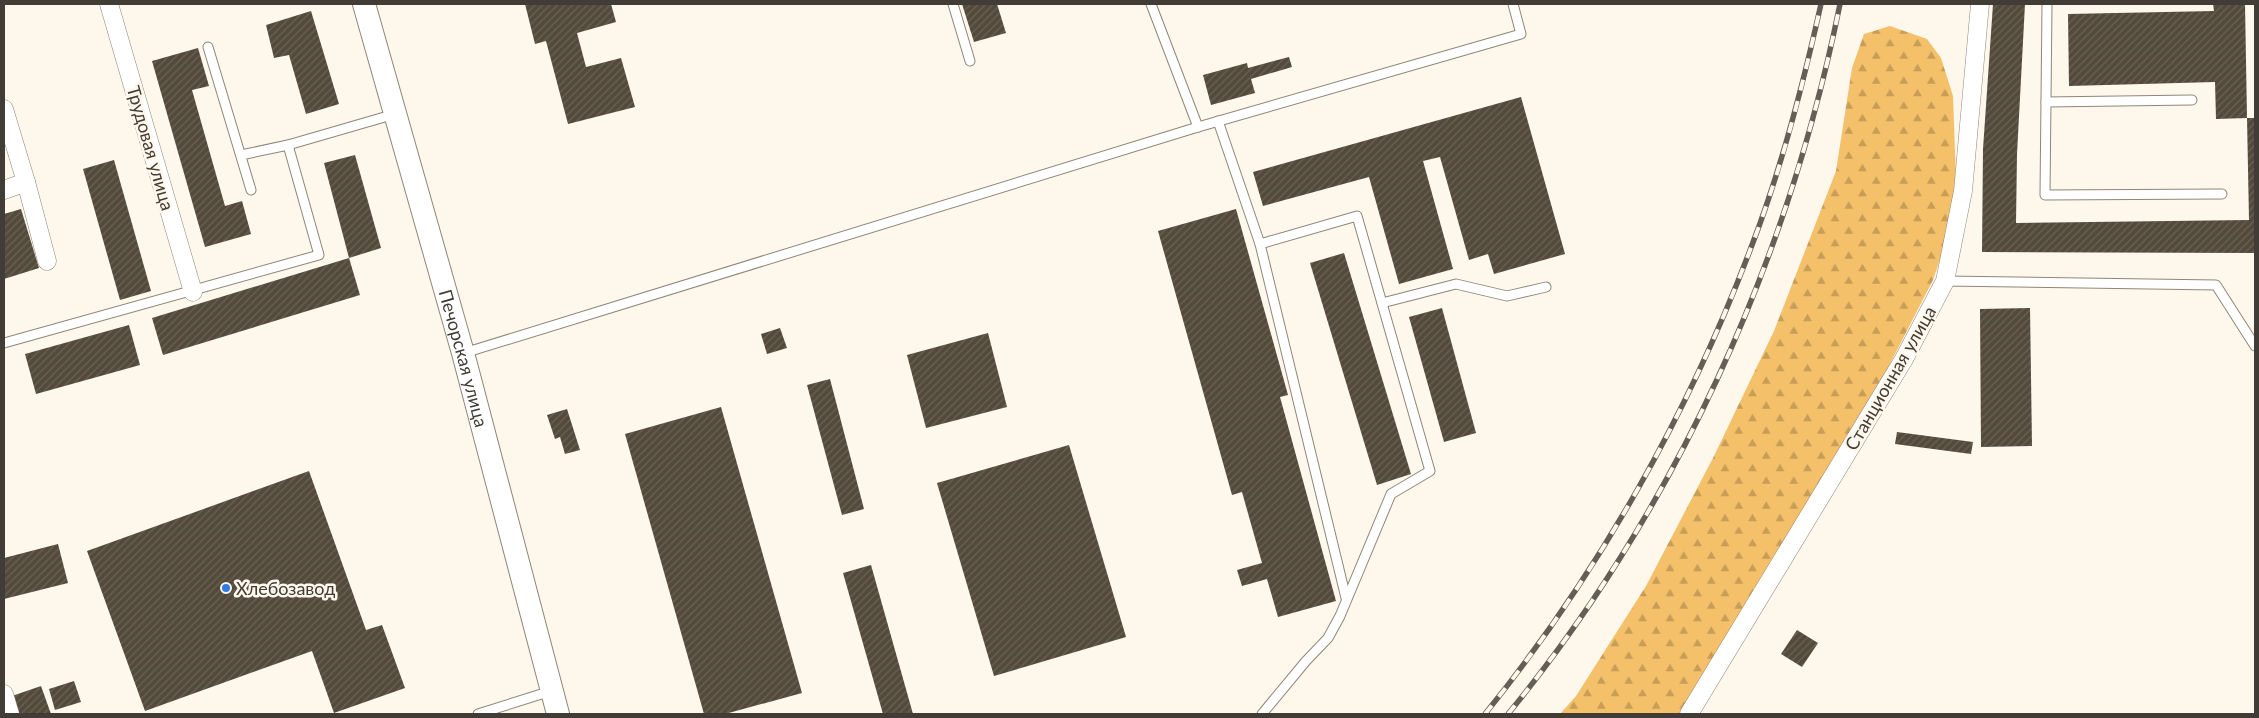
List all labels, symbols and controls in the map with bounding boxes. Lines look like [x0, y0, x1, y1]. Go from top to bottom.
street label: Трудовая улица [123, 83, 179, 213]
street label: Печорская улица [435, 287, 493, 429]
street label: Станционная улица [1840, 302, 1940, 454]
place label: Хлебозавод [236, 577, 335, 599]
marker: Хлебозавод [220, 582, 232, 594]

